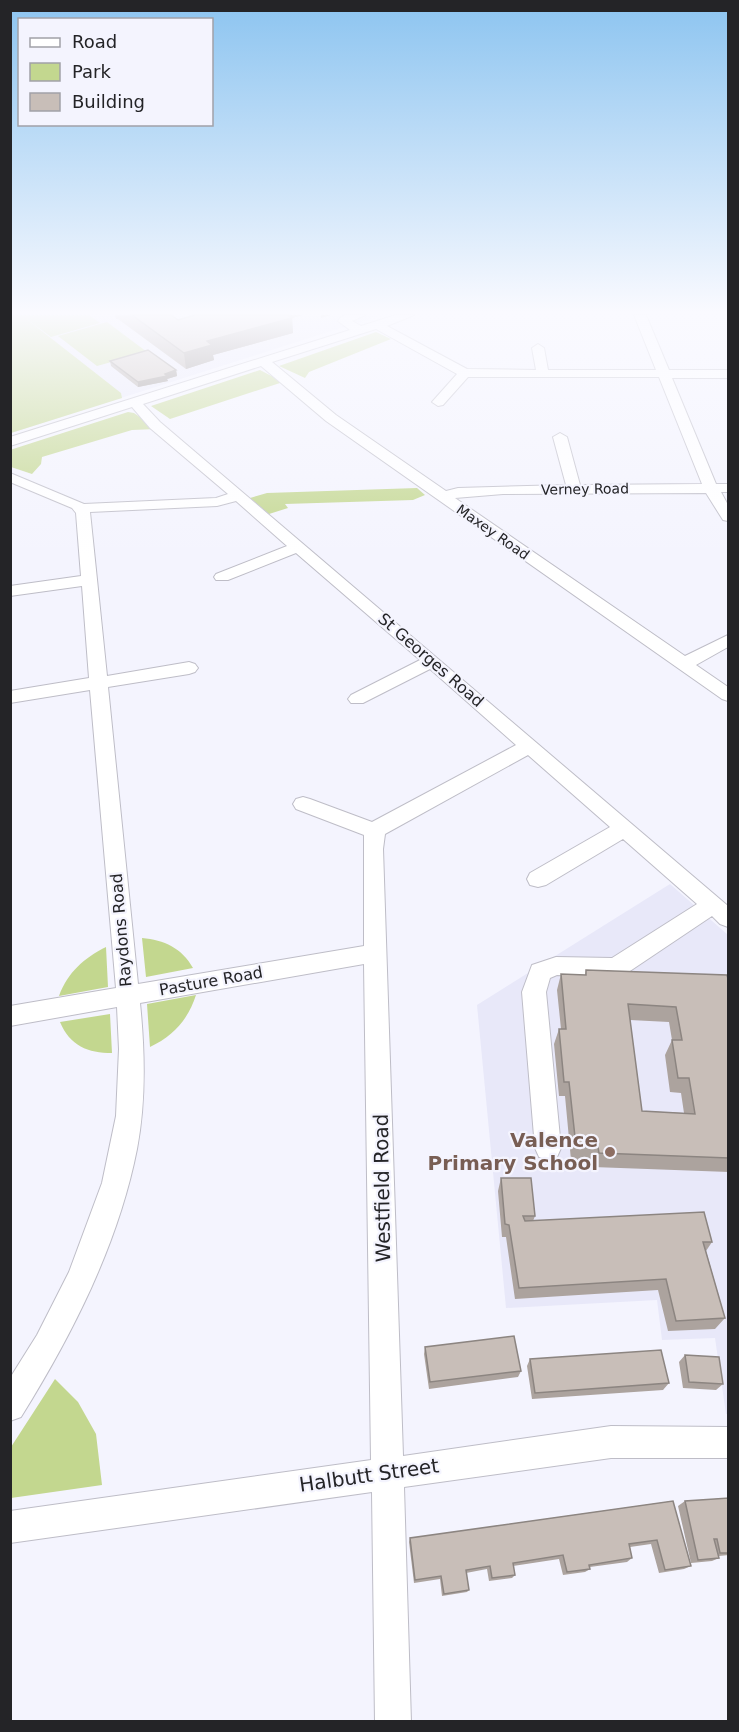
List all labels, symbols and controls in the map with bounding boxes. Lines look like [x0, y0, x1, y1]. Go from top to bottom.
legend [18, 18, 213, 126]
text: Road [72, 31, 117, 52]
text: Park [72, 61, 111, 82]
text: Building [72, 91, 145, 112]
street label: Verney Road [541, 480, 629, 498]
street label: Maxey Road [454, 501, 532, 563]
street label: St Georges Road [374, 609, 488, 711]
street label: Raydons Road [107, 873, 135, 987]
street label: Pasture Road [158, 963, 264, 999]
street label: Westfield Road [369, 1113, 395, 1263]
place label: Valence Primary School [428, 1128, 598, 1175]
marker: Valence Primary School [603, 1145, 617, 1159]
street label: Halbutt Street [297, 1453, 441, 1497]

